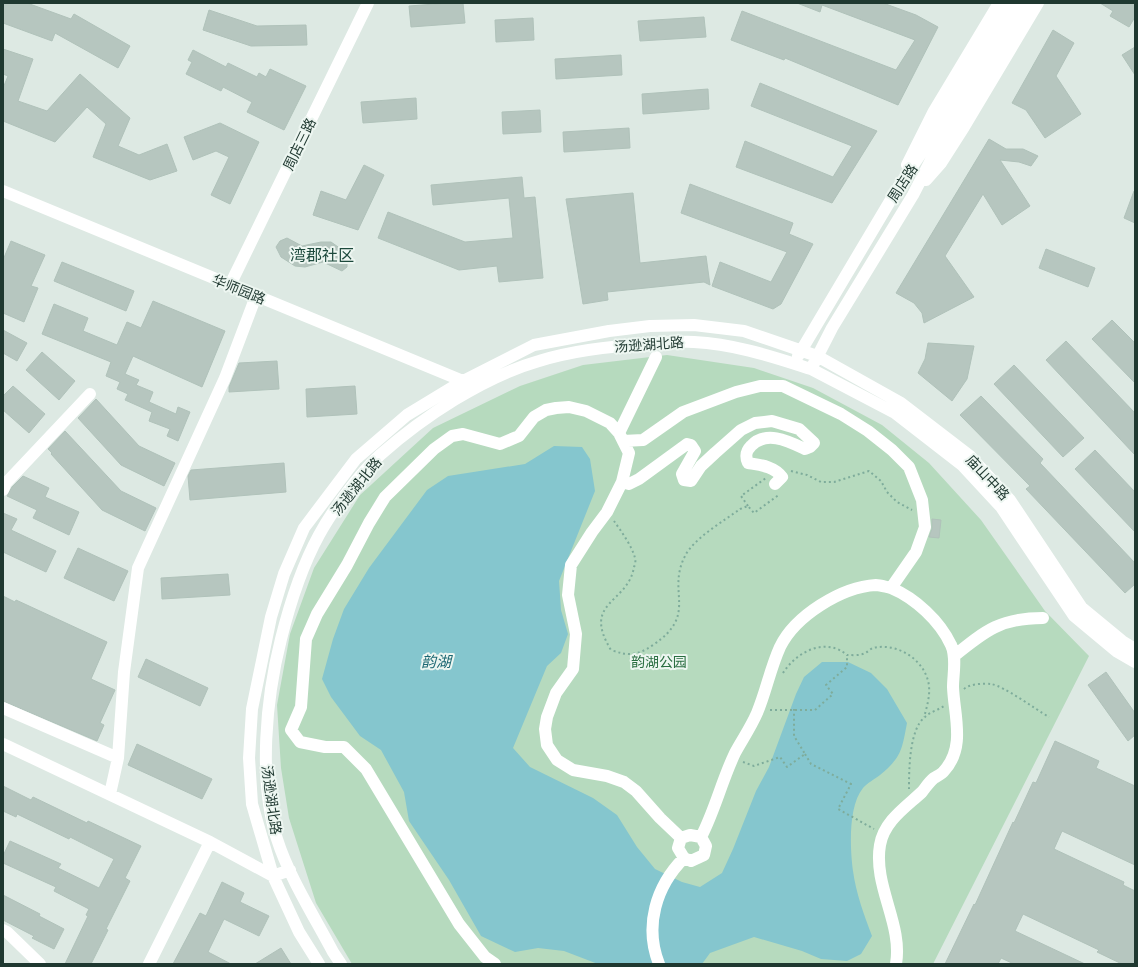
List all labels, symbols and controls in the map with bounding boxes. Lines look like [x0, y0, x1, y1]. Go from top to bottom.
street label: 周店三路 [279, 115, 319, 173]
street label: 周店路 [883, 161, 921, 205]
district label: 湾郡社区 [290, 245, 354, 264]
street label: 华师园路 [210, 271, 268, 307]
street label: 汤逊湖北路 [613, 333, 685, 355]
street label: 庙山中路 [963, 451, 1013, 503]
street label: 汤逊湖北路 [327, 453, 385, 519]
water label: 韵湖 [421, 652, 453, 670]
park label: 韵湖公园 [631, 653, 687, 670]
street label: 汤逊湖北路 [259, 764, 285, 836]

